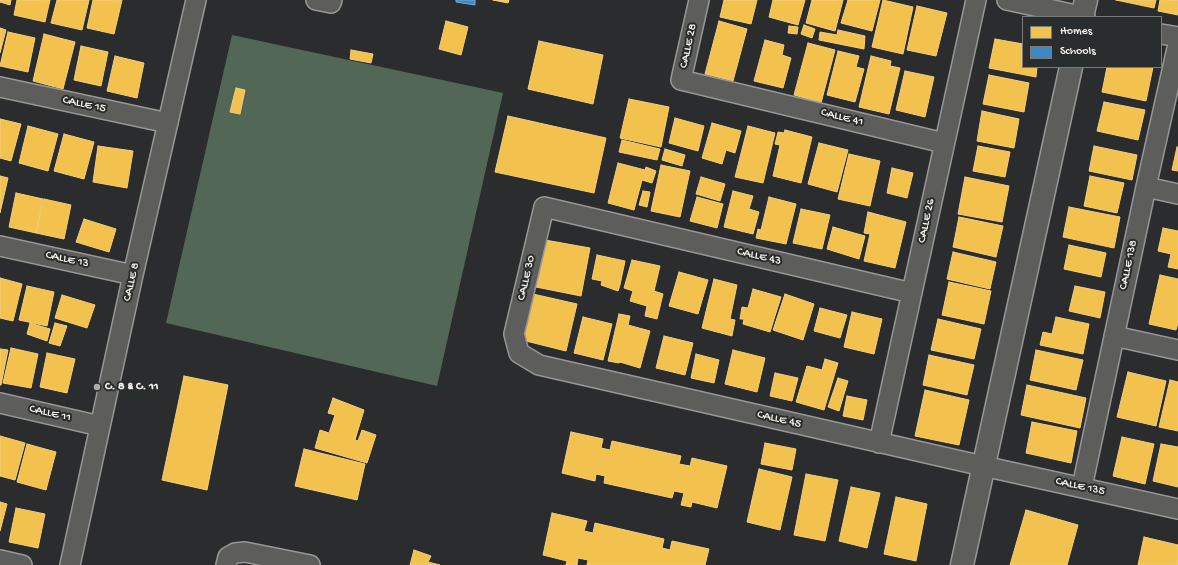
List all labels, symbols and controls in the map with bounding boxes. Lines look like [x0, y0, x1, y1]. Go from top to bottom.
legend [1022, 16, 1162, 68]
street label: CALLE 28 [677, 22, 701, 70]
text: Homes [1060, 25, 1092, 39]
text: Schools [1060, 45, 1096, 59]
street label: CALLE 15 [61, 93, 107, 117]
street label: CALLE 41 [819, 106, 865, 130]
street label: CALLE 26 [915, 198, 939, 244]
street label: CALLE 138 [1117, 239, 1141, 291]
street label: CALLE 43 [736, 245, 782, 269]
street label: CALLE 13 [44, 248, 90, 272]
street label: CALLE 30 [515, 254, 539, 302]
street label: CALLE 8 [121, 261, 143, 303]
place label: C. 8 & C. 11 [105, 380, 159, 394]
marker: C. 8 & C. 11 [92, 382, 102, 392]
street label: CALLE 11 [28, 402, 72, 426]
street label: CALLE 45 [756, 408, 802, 432]
street label: CALLE 135 [1054, 475, 1106, 499]

